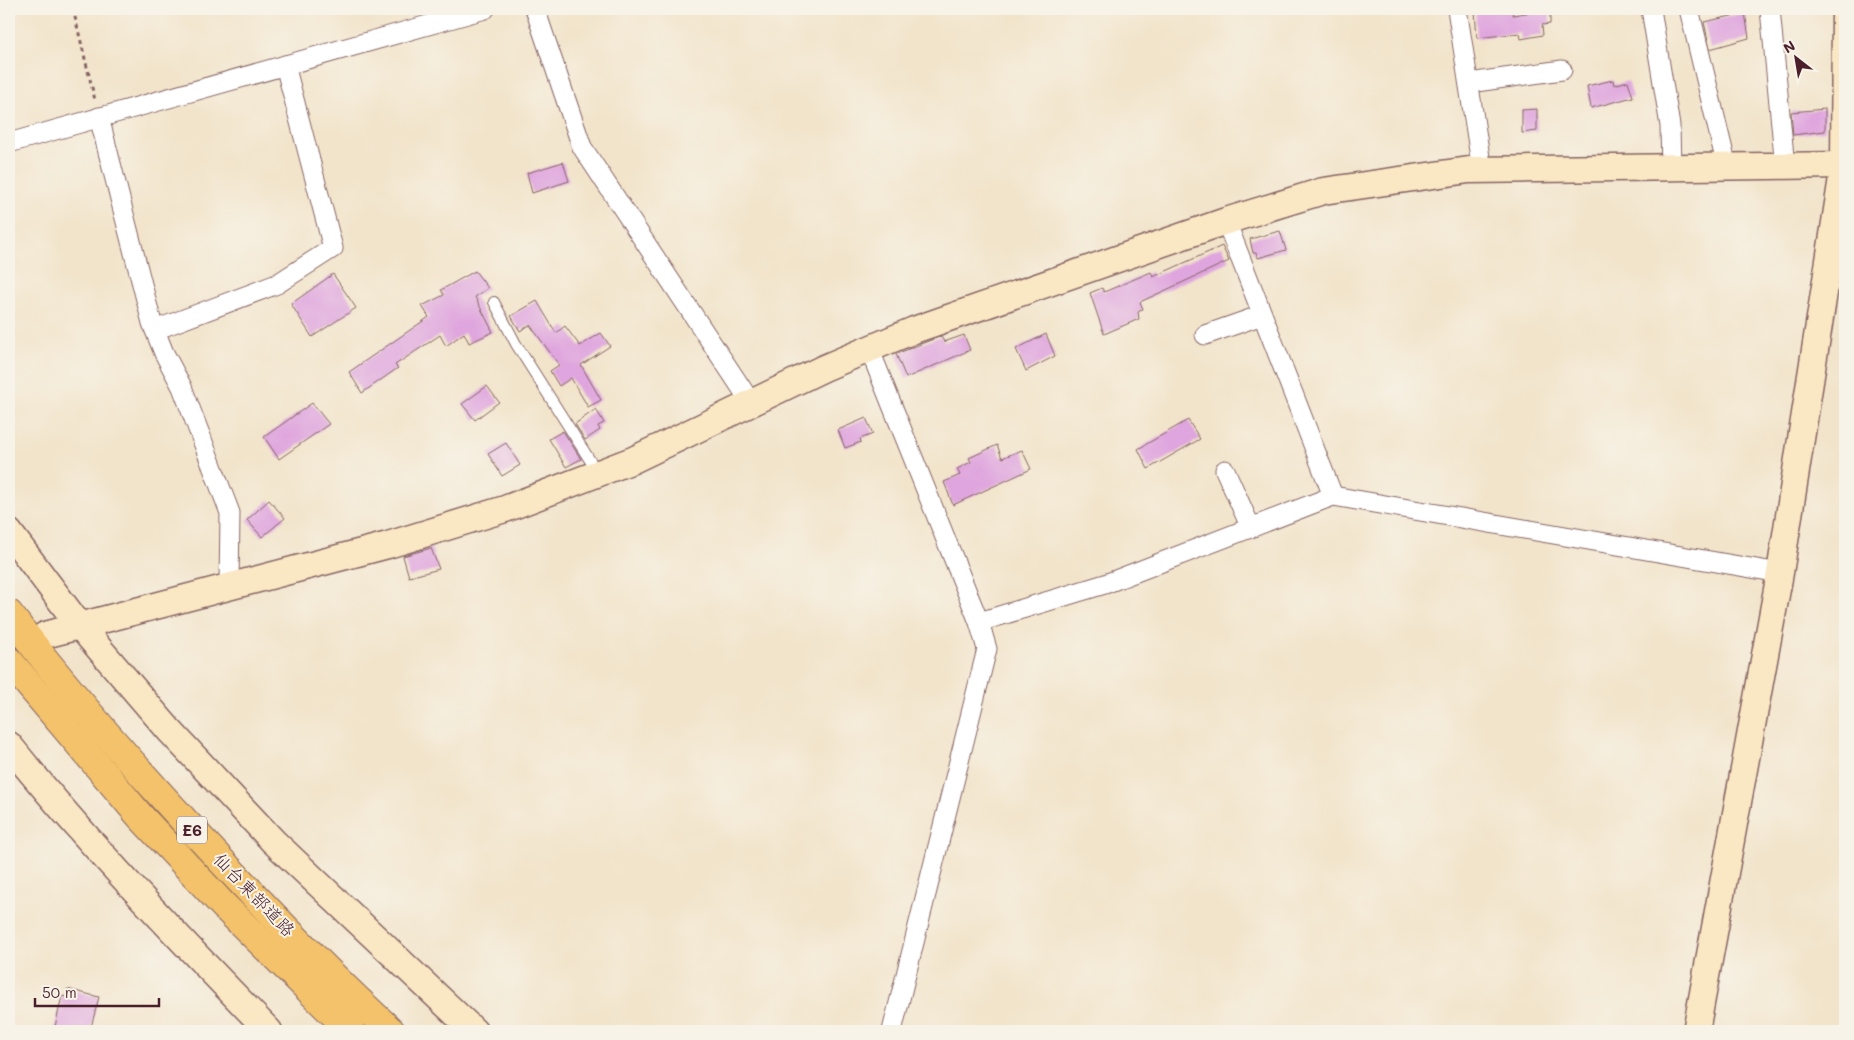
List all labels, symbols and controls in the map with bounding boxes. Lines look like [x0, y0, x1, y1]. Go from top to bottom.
north arrow [1772, 32, 1822, 82]
text: N [1780, 36, 1799, 57]
road number: E6 [177, 816, 207, 844]
street label: 仙台東部道路 [209, 847, 301, 941]
scale bar [35, 975, 159, 1007]
text: 50 m [42, 982, 77, 1002]

